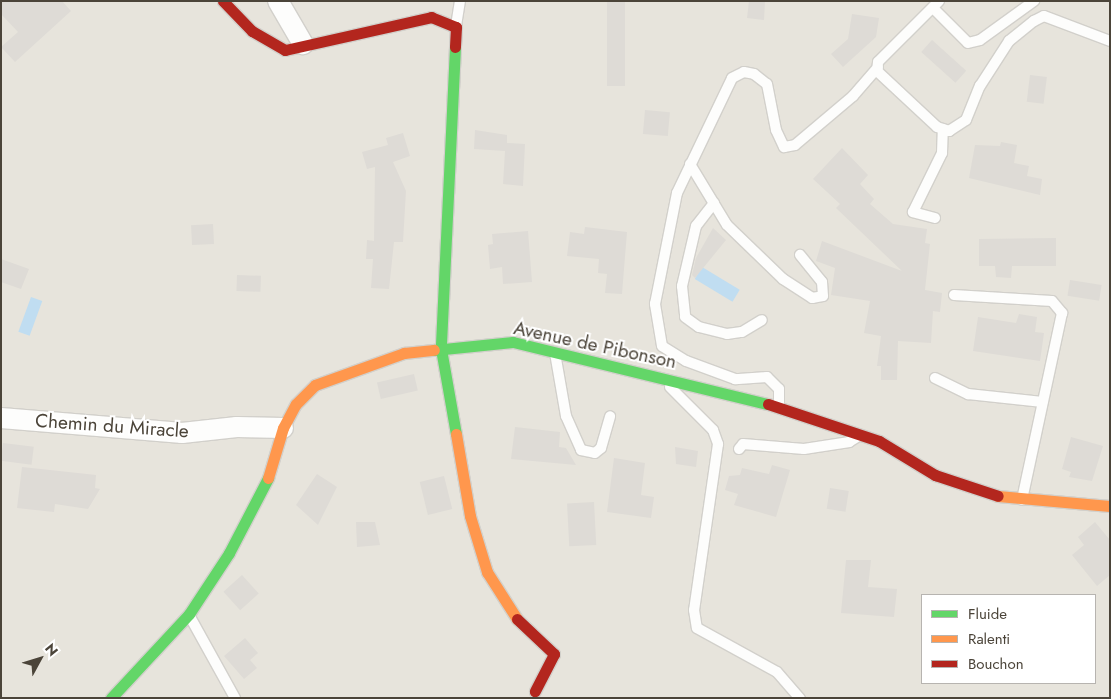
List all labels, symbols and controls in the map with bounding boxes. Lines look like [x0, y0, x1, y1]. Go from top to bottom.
street label: Avenue de Pibonson [512, 317, 678, 373]
street label: Chemin du Miracle [34, 409, 190, 443]
legend [921, 594, 1096, 684]
text: Fluide [968, 603, 1007, 625]
text: Ralenti [968, 628, 1010, 650]
north arrow [15, 634, 65, 684]
text: N [40, 639, 63, 660]
text: Bouchon [968, 653, 1024, 675]

